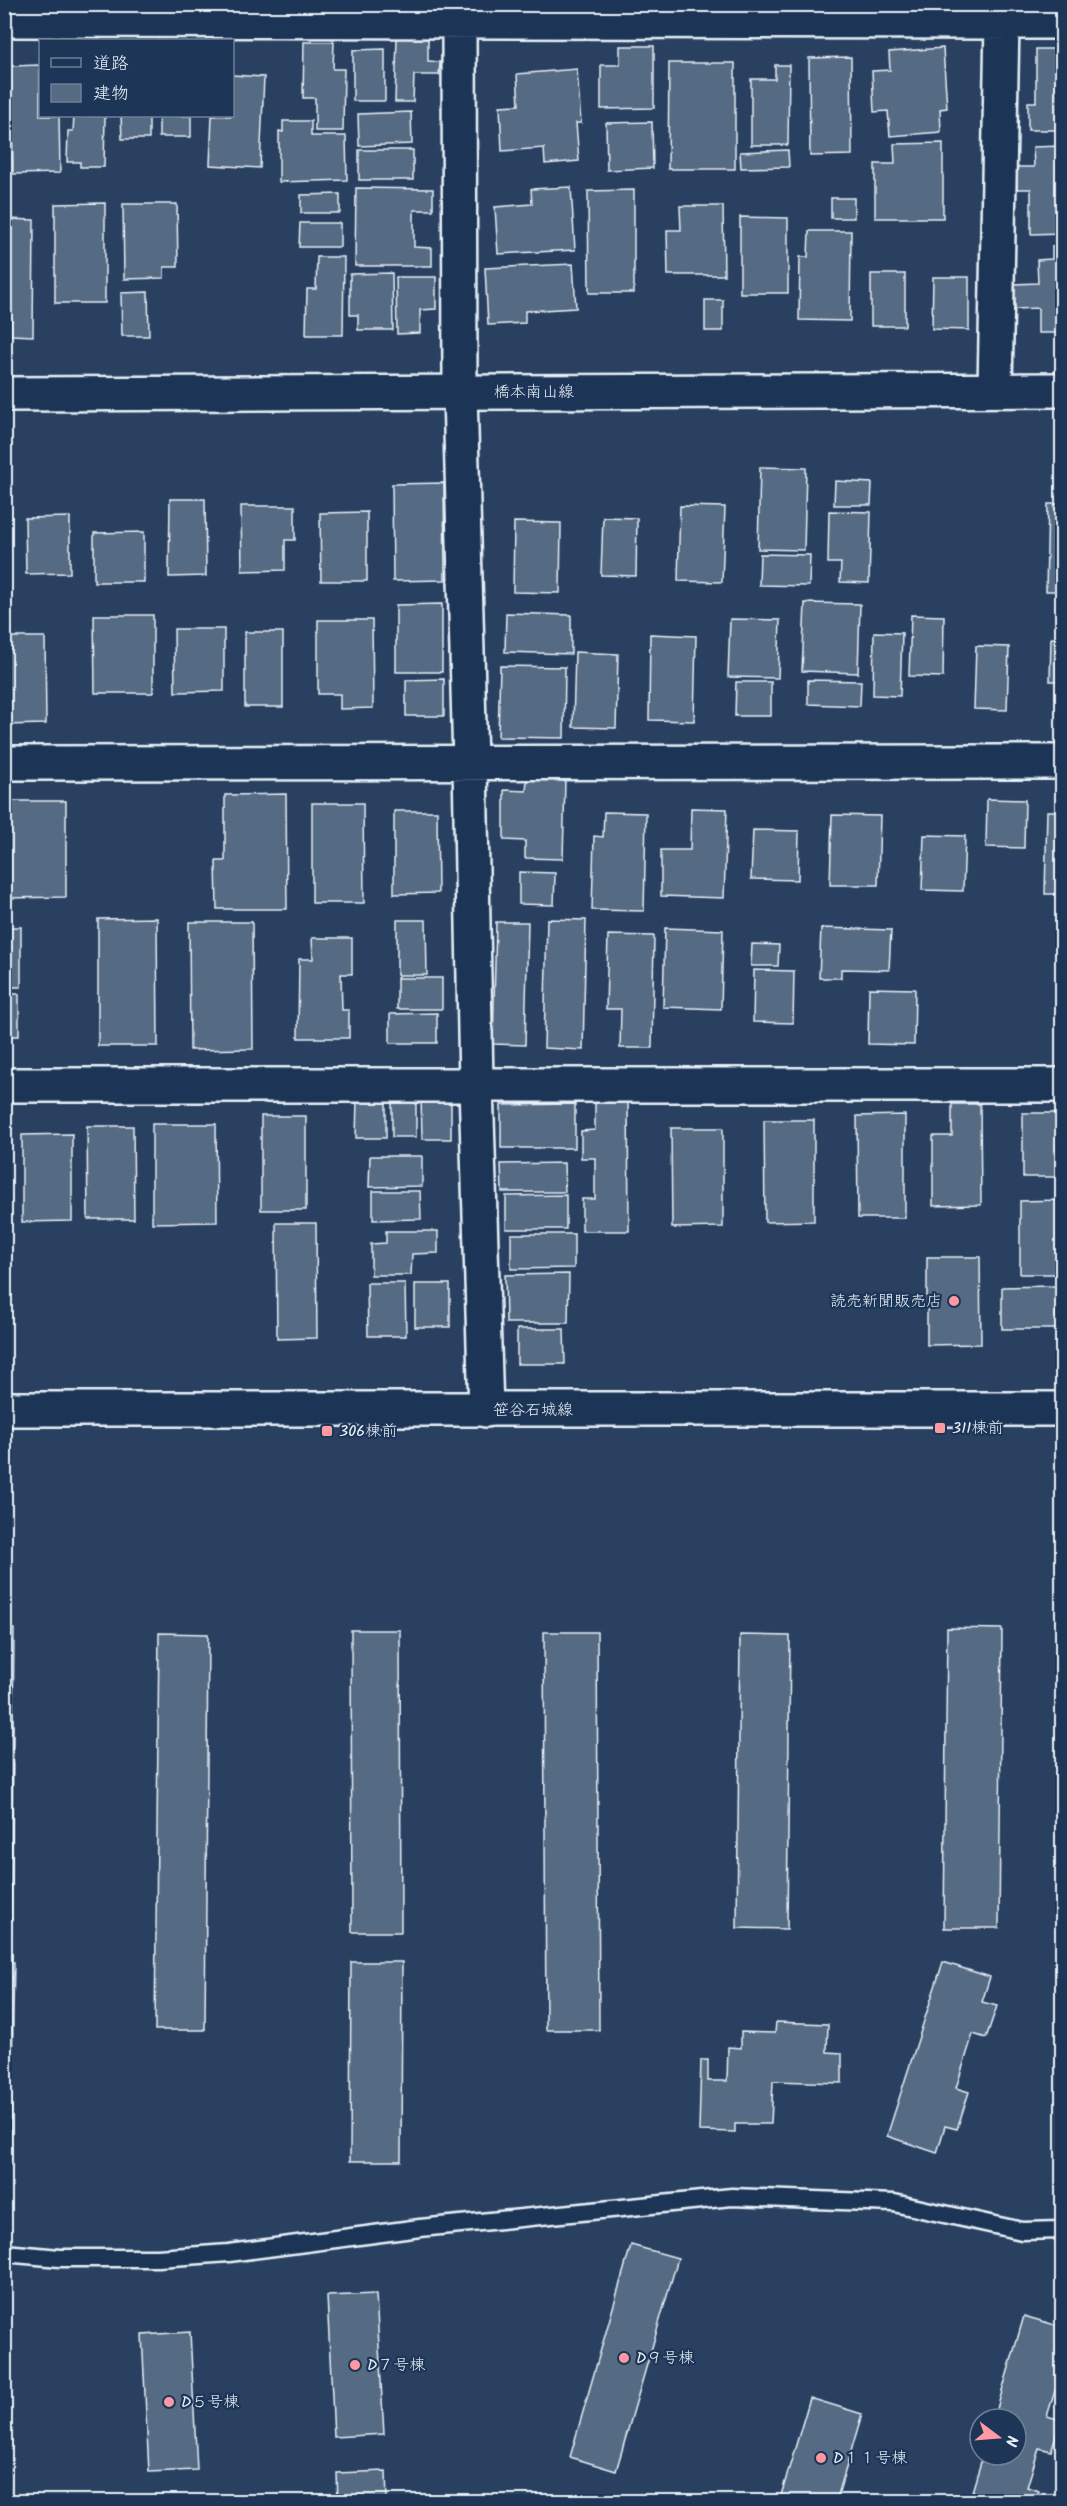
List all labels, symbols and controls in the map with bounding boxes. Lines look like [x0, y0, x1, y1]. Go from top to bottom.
legend [39, 39, 234, 117]
text: 道路 [93, 50, 129, 79]
text: 建物 [93, 80, 129, 109]
street label: 橋本南山線 [494, 380, 574, 405]
place label: 読売新聞販売店 [830, 1289, 942, 1314]
marker: 読売新聞販売店 [947, 1294, 961, 1308]
street label: 笹谷石城線 [493, 1398, 573, 1423]
place label: 311棟前 [952, 1416, 1003, 1441]
place label: 306棟前 [339, 1419, 397, 1444]
marker: 311棟前 [933, 1421, 947, 1435]
marker: 306棟前 [320, 1424, 334, 1438]
place label: D９号棟 [636, 2346, 694, 2371]
marker: D９号棟 [617, 2351, 631, 2365]
place label: D７号棟 [367, 2353, 425, 2378]
marker: D７号棟 [348, 2358, 362, 2372]
place label: D５号棟 [181, 2390, 239, 2415]
marker: D５号棟 [162, 2395, 176, 2409]
north arrow [968, 2407, 1028, 2467]
text: N [998, 2432, 1024, 2449]
place label: D１１号棟 [833, 2446, 907, 2471]
marker: D１１号棟 [814, 2451, 828, 2465]

